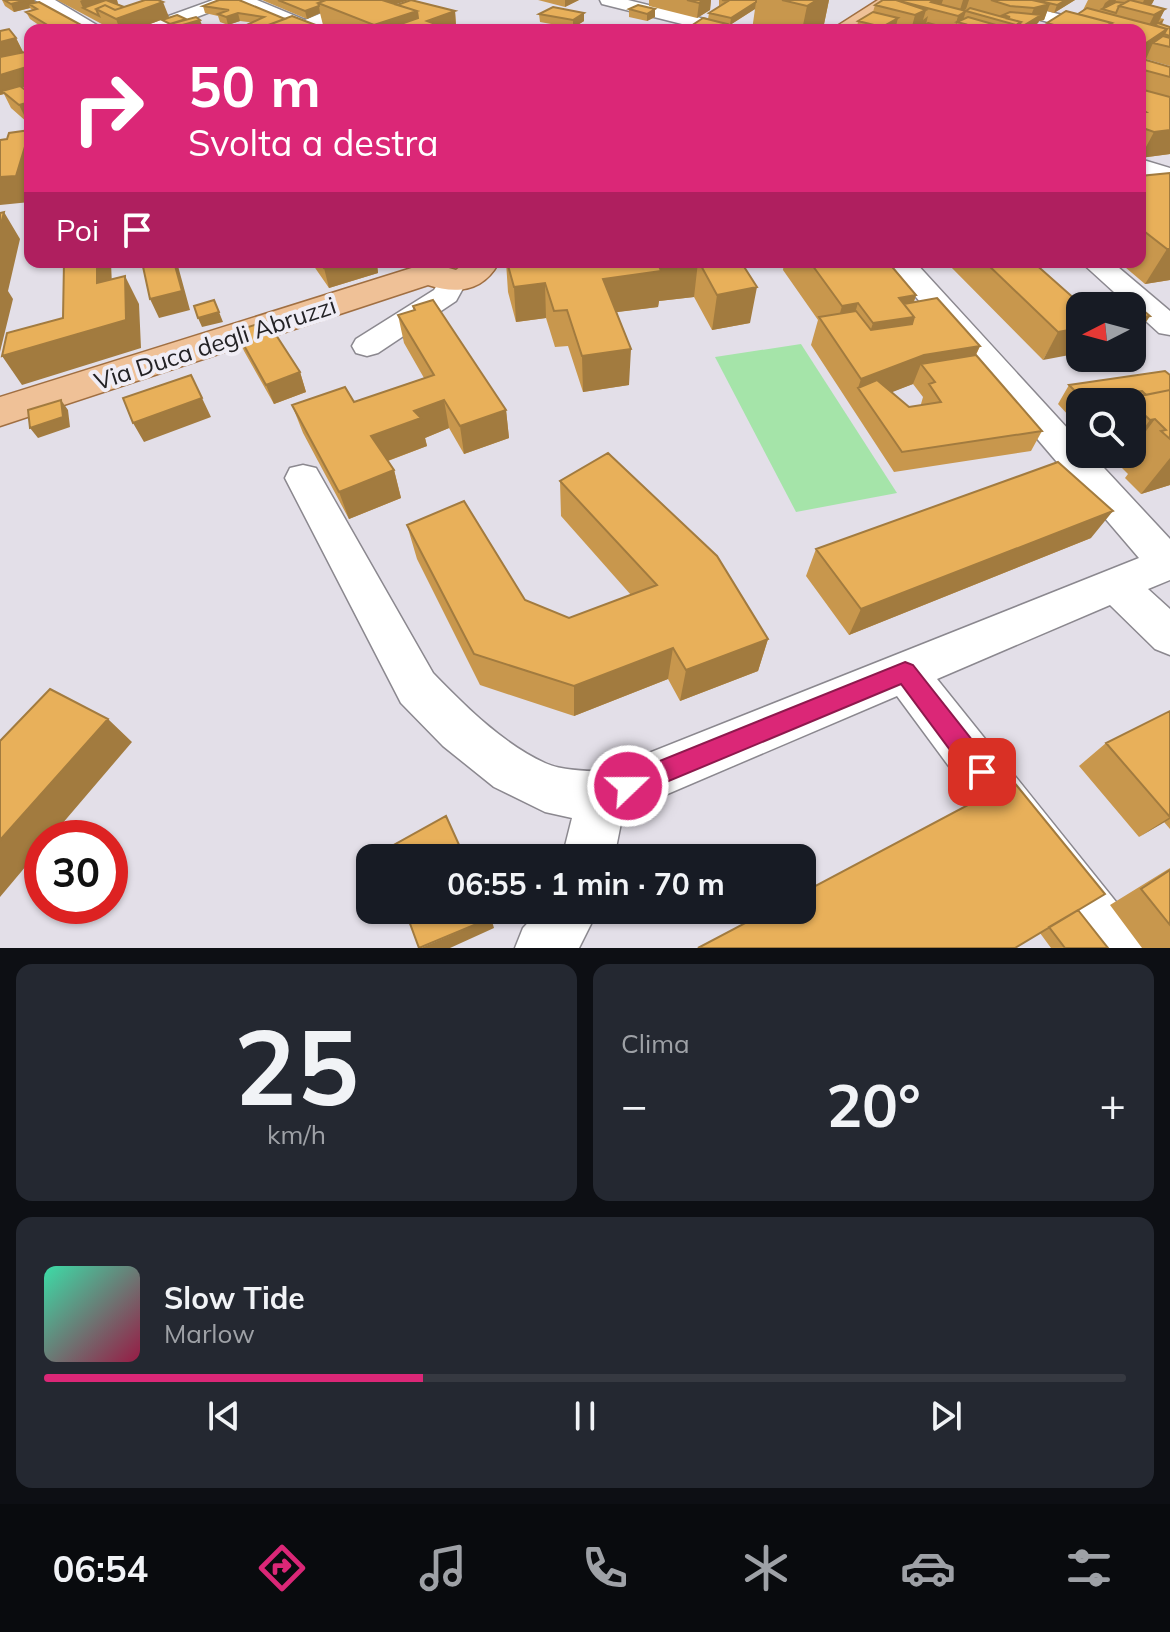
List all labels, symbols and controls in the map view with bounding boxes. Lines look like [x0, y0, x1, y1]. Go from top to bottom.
text: 50 m [188, 51, 321, 121]
icon: right [56, 56, 160, 160]
text: Svolta a destra [188, 120, 439, 165]
icon: arrive [115, 208, 159, 252]
text: Poi [56, 211, 99, 249]
street label: Via Duca degli Abruzzi [90, 290, 340, 396]
north arrow [1066, 292, 1146, 372]
map controls [1066, 292, 1146, 468]
button: search [1066, 388, 1146, 468]
pin [948, 738, 1016, 806]
position arrow [586, 744, 670, 828]
icon: arrive [960, 750, 1004, 794]
speed limit sign: 30 [24, 820, 128, 924]
text: 06:55 · 1 min · 70 m [447, 865, 725, 903]
text: 25 [234, 1000, 359, 1131]
text: Clima [621, 1027, 690, 1060]
text: 20° [826, 1067, 921, 1142]
text: − [621, 1077, 647, 1132]
text: + [1100, 1077, 1126, 1132]
text: km/h [267, 1118, 326, 1151]
text: Slow Tide [164, 1279, 305, 1317]
text: Marlow [164, 1317, 255, 1350]
icon: previous [202, 1394, 246, 1438]
icon: pause [563, 1394, 607, 1438]
icon: next [924, 1394, 968, 1438]
icon: directions [254, 1540, 310, 1596]
icon: music [415, 1540, 471, 1596]
icon: phone [577, 1540, 633, 1596]
icon: climate [738, 1540, 794, 1596]
icon: car [900, 1540, 956, 1596]
icon: filters [1061, 1540, 1117, 1596]
text: 06:54 [53, 1546, 148, 1591]

